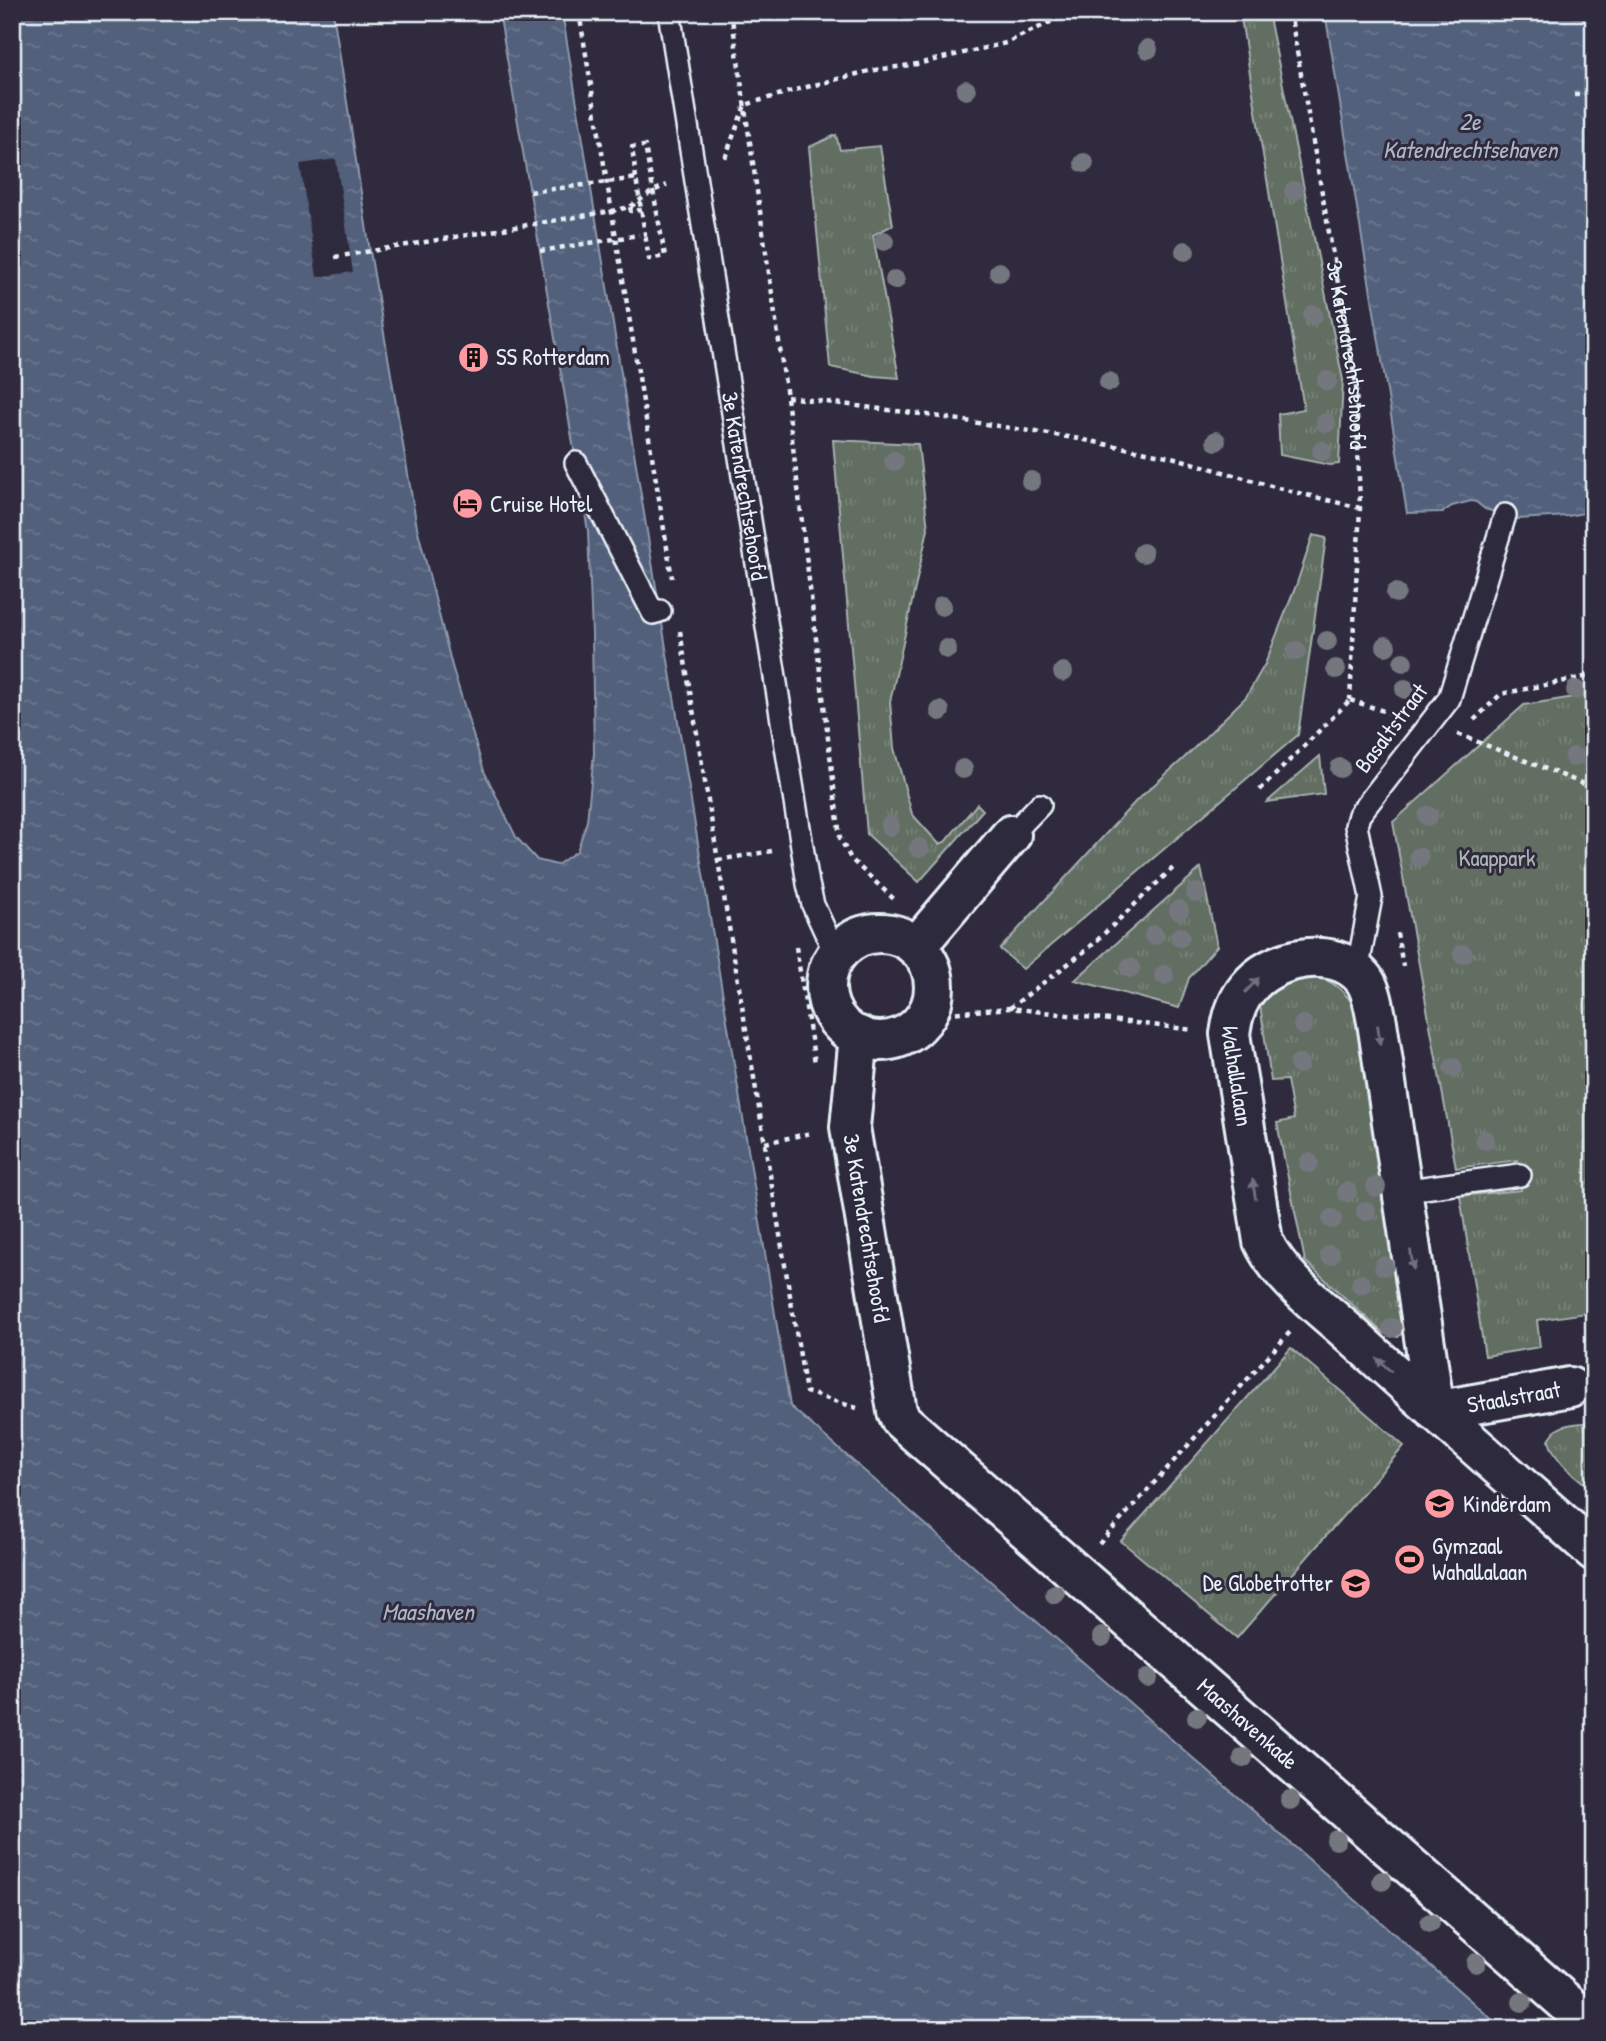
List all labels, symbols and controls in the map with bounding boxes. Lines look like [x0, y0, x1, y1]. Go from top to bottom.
water label: 2e Katendrechtsehaven [1383, 105, 1559, 165]
street label: 3e Katendrechtsehoofd [1319, 258, 1374, 450]
building icon: SS Rotterdam [456, 340, 490, 374]
place label: SS Rotterdam [496, 341, 610, 372]
street label: 3e Katendrechtsehoofd [715, 390, 775, 582]
hotel icon: Cruise Hotel [450, 487, 484, 521]
place label: Cruise Hotel [490, 488, 593, 519]
street label: Basaltstraat [1347, 676, 1435, 779]
park label: Kaappark [1458, 842, 1536, 873]
one-way arrow [1244, 976, 1260, 994]
street label: Walhallalaan [1214, 1024, 1260, 1128]
one-way arrow [1374, 1024, 1385, 1046]
street label: 3e Katendrechtsehoofd [836, 1132, 898, 1325]
one-way arrow [1248, 1177, 1259, 1199]
one-way arrow [1407, 1249, 1418, 1271]
one-way arrow [1376, 1357, 1393, 1373]
street label: Staalstraat [1465, 1373, 1564, 1420]
school or university icon: Kinderdam [1423, 1487, 1457, 1521]
place label: Kinderdam [1463, 1488, 1551, 1519]
place label: Gymzaal Wahallalaan [1432, 1530, 1527, 1587]
sports icon: Gymzaal Wahallalaan [1392, 1542, 1426, 1576]
school or university icon: De Globetrotter [1339, 1566, 1373, 1600]
place label: De Globetrotter [1203, 1567, 1333, 1598]
water label: Maashaven [382, 1595, 476, 1627]
street label: Maashavenkade [1191, 1670, 1305, 1776]

